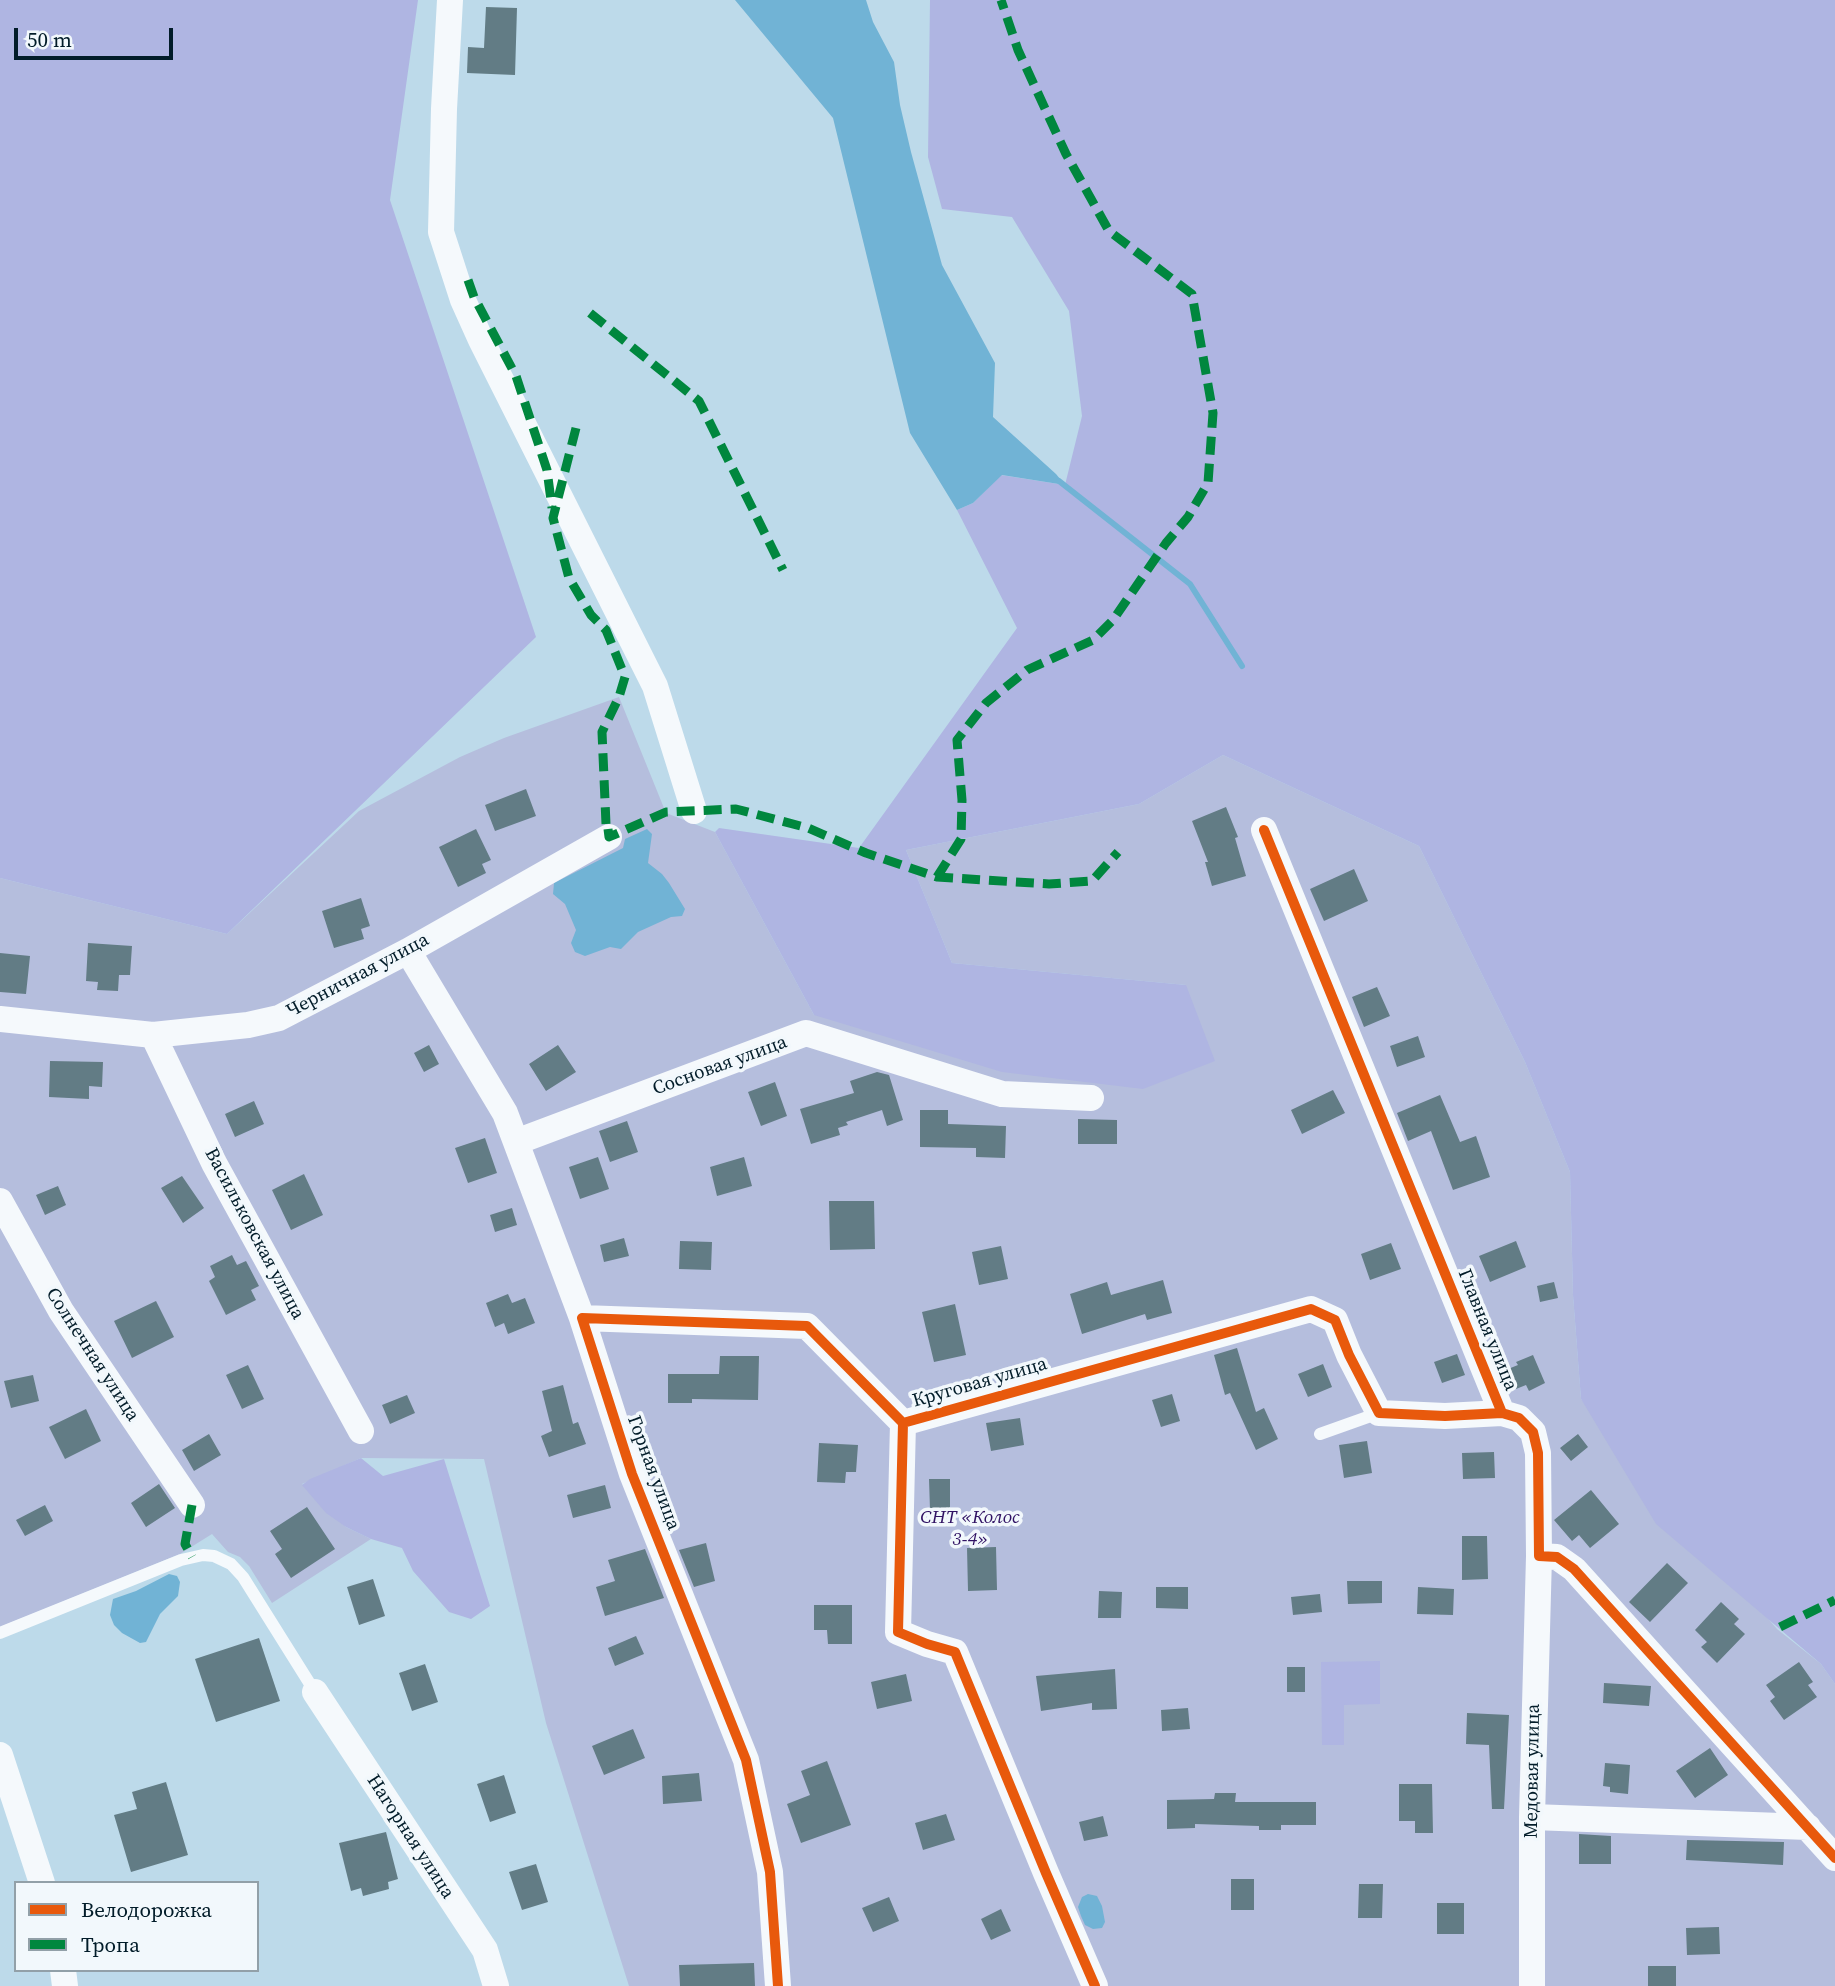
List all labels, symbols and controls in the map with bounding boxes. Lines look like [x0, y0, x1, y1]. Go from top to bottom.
scale bar [18, 14, 177, 58]
text: 50 m [27, 25, 72, 54]
street label: Черничная улица [283, 929, 433, 1023]
street label: Сосновая улица [650, 1031, 790, 1101]
street label: Васильковская улица [199, 1144, 309, 1324]
street label: Главная улица [1452, 1266, 1522, 1394]
street label: Солнечная улица [40, 1284, 144, 1426]
street label: Круговая улица [910, 1353, 1050, 1413]
street label: Горная улица [622, 1413, 684, 1533]
park label: СНТ «Колос 3-4» [920, 1507, 1020, 1551]
street label: Медовая улица [1520, 1703, 1546, 1839]
street label: Нагорная улица [361, 1771, 459, 1903]
legend [14, 1881, 259, 1972]
text: Велодорожка [81, 1895, 212, 1924]
text: Тропа [81, 1930, 140, 1959]

